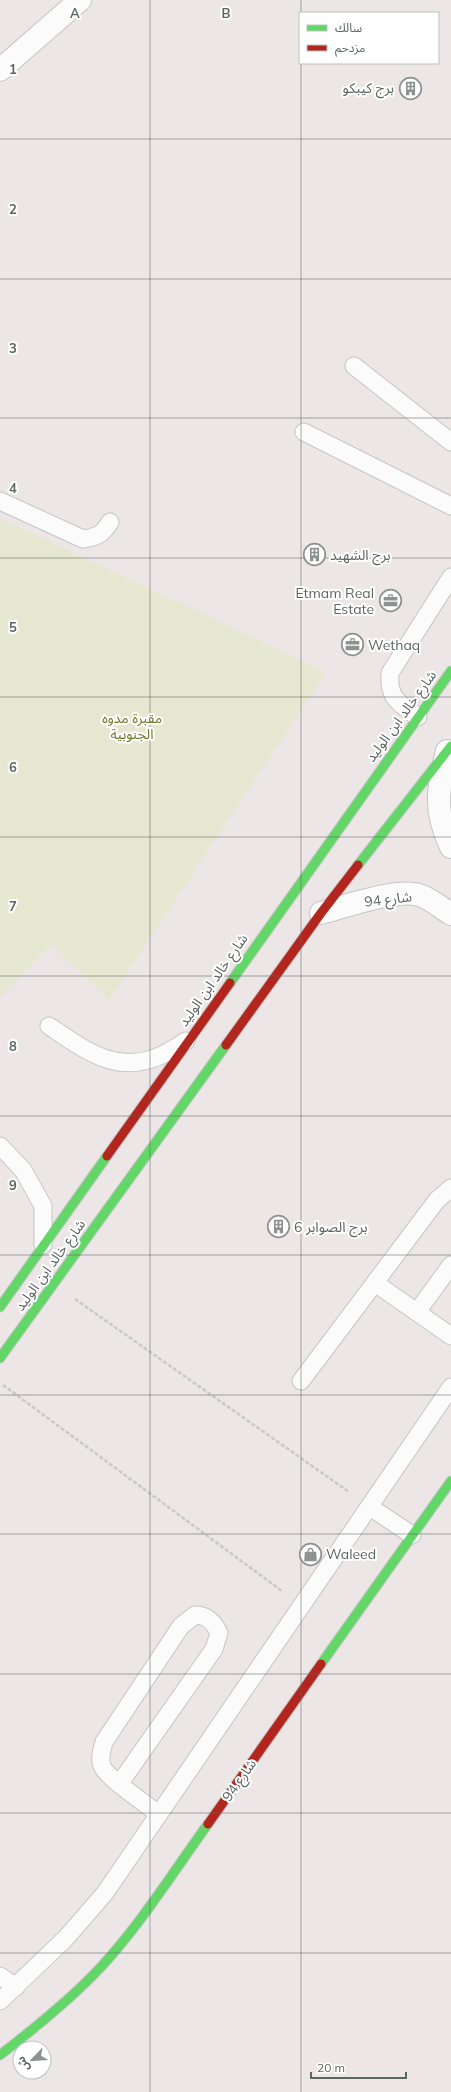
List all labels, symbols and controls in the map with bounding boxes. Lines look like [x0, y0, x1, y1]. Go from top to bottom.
text: A [70, 5, 80, 21]
text: B [222, 5, 231, 21]
legend [299, 12, 439, 64]
text: سالك [335, 20, 362, 35]
text: مزدحم [335, 40, 365, 57]
text: 1 [9, 61, 17, 77]
building icon: برج كيبكو [397, 75, 423, 101]
place label: برج كيبكو [343, 79, 394, 99]
text: 2 [9, 201, 17, 217]
text: 3 [9, 340, 17, 356]
text: 4 [9, 480, 17, 496]
building icon: برج الشهيد [302, 542, 328, 568]
place label: برج الشهيد [330, 546, 391, 566]
place label: Etmam Real Estate [295, 584, 374, 618]
office icon: Etmam Real Estate [377, 588, 403, 614]
text: 5 [9, 619, 17, 635]
office icon: Wethaq [340, 632, 366, 658]
place label: Wethaq [368, 636, 420, 654]
street label: شارع خالد ابن الوليد [362, 667, 442, 767]
park label: مقبرة مدوه الجنوبية [102, 709, 162, 743]
text: 6 [9, 759, 17, 775]
street label: شارع 94 [363, 887, 413, 913]
text: 7 [9, 898, 17, 914]
street label: شارع خالد ابن الوليد [174, 930, 253, 1031]
text: 8 [9, 1038, 17, 1054]
text: 9 [9, 1177, 17, 1193]
building icon: برج الصوابر 6 [265, 1214, 291, 1240]
street label: شارع خالد ابن الوليد [11, 1216, 91, 1316]
place label: برج الصوابر 6 [294, 1218, 368, 1238]
shop icon: Waleed [297, 1541, 323, 1567]
place label: Waleed [326, 1545, 376, 1563]
street label: شارع 94 [218, 1755, 262, 1806]
north arrow [12, 2040, 52, 2080]
text: ش [13, 2054, 32, 2074]
scale bar [311, 2054, 406, 2080]
text: 20 m [317, 2060, 345, 2075]

